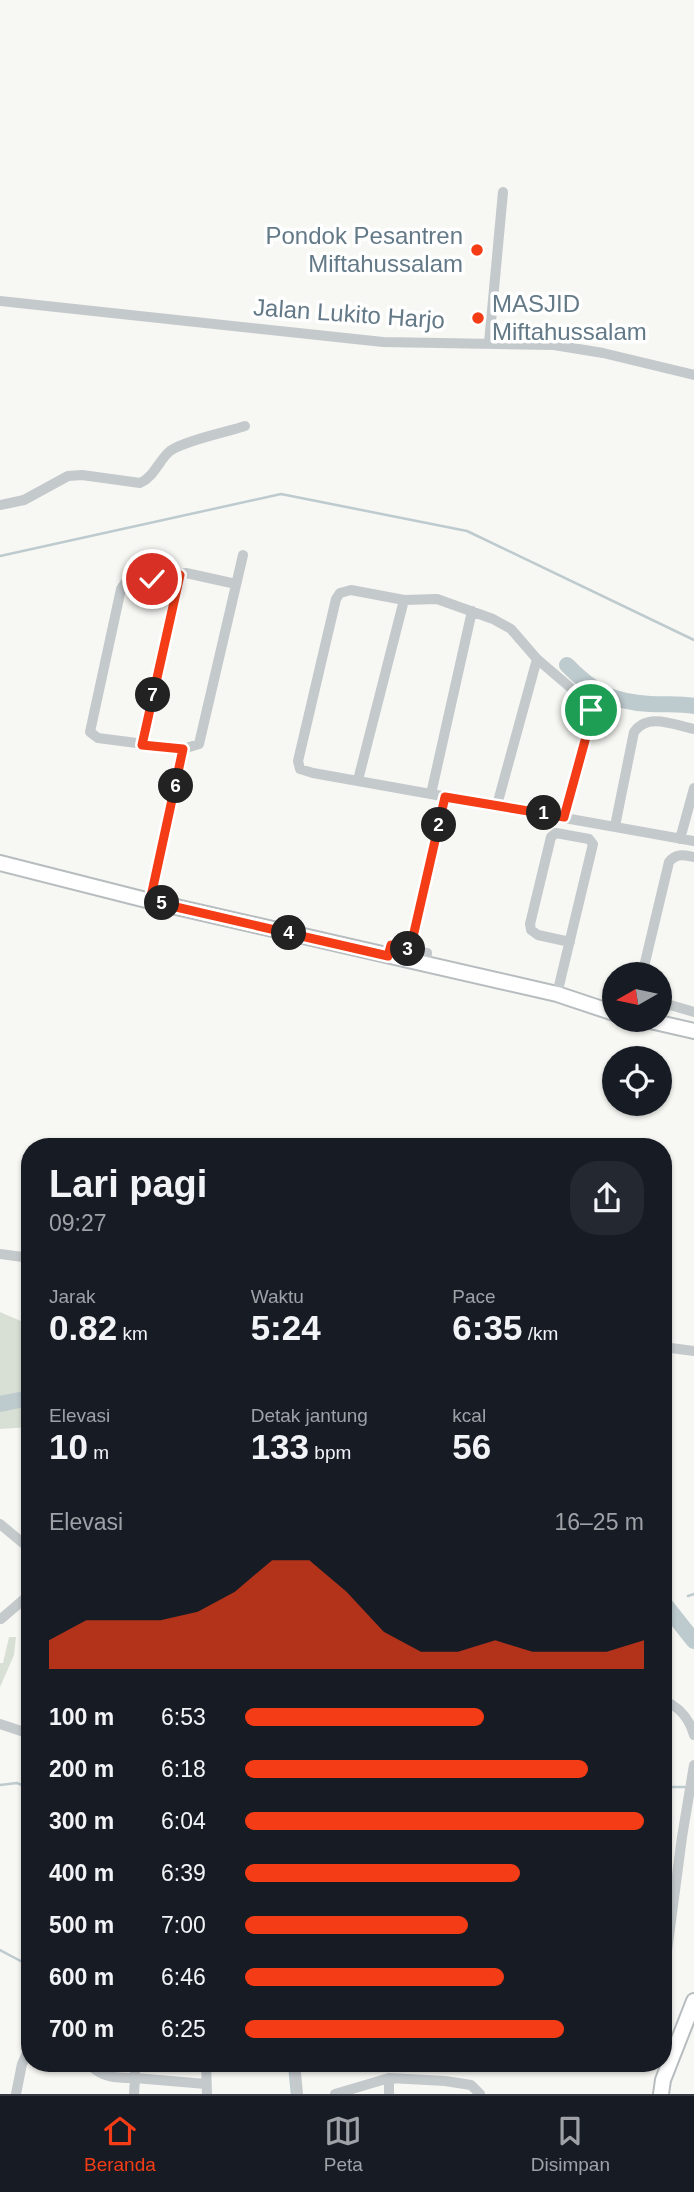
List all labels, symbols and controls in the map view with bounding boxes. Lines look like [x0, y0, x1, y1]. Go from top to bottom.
place label: Pondok Pesantren Miftahussalam [266, 222, 463, 277]
marker: Pondok Pesantren Miftahussalam [469, 242, 485, 258]
place label: MASJID Miftahussalam [492, 290, 647, 345]
street label: Jalan Lukito Harjo [252, 293, 446, 334]
marker: MASJID Miftahussalam [470, 310, 486, 326]
pin [122, 549, 182, 609]
icon: check [133, 560, 171, 598]
pin: 7 [136, 678, 170, 712]
pin [561, 680, 621, 740]
text: 7 [147, 684, 158, 705]
icon: arrive [572, 691, 610, 729]
pin: 6 [158, 768, 194, 804]
text: 6 [170, 775, 181, 796]
pin: 1 [526, 796, 562, 830]
text: 1 [538, 802, 549, 823]
pin: 2 [422, 808, 457, 842]
text: 2 [433, 814, 444, 835]
pin: 5 [144, 886, 180, 920]
text: 5 [156, 892, 167, 913]
pin: 4 [272, 916, 306, 950]
text: 4 [283, 922, 294, 943]
pin: 3 [390, 932, 426, 967]
text: 3 [402, 938, 413, 959]
north arrow [602, 962, 672, 1032]
map controls [602, 962, 672, 1116]
button: locate [602, 1046, 672, 1116]
button: share [570, 1161, 644, 1235]
text: Lari pagi [49, 1163, 207, 1205]
text: 09:27 [49, 1210, 107, 1236]
text: Jarak [49, 1286, 95, 1307]
text: Waktu [251, 1286, 304, 1307]
text: Pace [452, 1286, 496, 1307]
text: 0.82 [49, 1308, 117, 1347]
text: 5:24 [251, 1308, 321, 1347]
text: 6:35 [452, 1308, 522, 1347]
text: km [117, 1323, 148, 1344]
text: /km [522, 1323, 558, 1344]
text: Elevasi [49, 1405, 110, 1426]
text: Detak jantung [251, 1405, 368, 1426]
text: kcal [452, 1405, 486, 1426]
text: 10 [49, 1427, 88, 1466]
text: 133 [251, 1427, 309, 1466]
text: 56 [452, 1427, 491, 1466]
text: m [88, 1442, 109, 1463]
text: bpm [309, 1442, 351, 1463]
text: Elevasi [49, 1509, 123, 1535]
text: 16–25 m [554, 1509, 644, 1535]
text: 100 m [49, 1704, 114, 1730]
text: 6:53 [161, 1704, 206, 1730]
text: 200 m [49, 1756, 114, 1782]
text: 6:18 [161, 1756, 206, 1782]
text: 300 m [49, 1808, 114, 1834]
text: 6:04 [161, 1808, 206, 1834]
text: 400 m [49, 1860, 114, 1886]
text: 6:39 [161, 1860, 206, 1886]
text: 500 m [49, 1912, 114, 1938]
text: 7:00 [161, 1912, 206, 1938]
text: 600 m [49, 1964, 114, 1990]
text: 6:46 [161, 1964, 206, 1990]
text: 700 m [49, 2016, 114, 2042]
text: 6:25 [161, 2016, 206, 2042]
tab: Beranda [84, 2112, 156, 2176]
tab: Peta [324, 2112, 363, 2176]
tab: Disimpan [531, 2112, 610, 2176]

